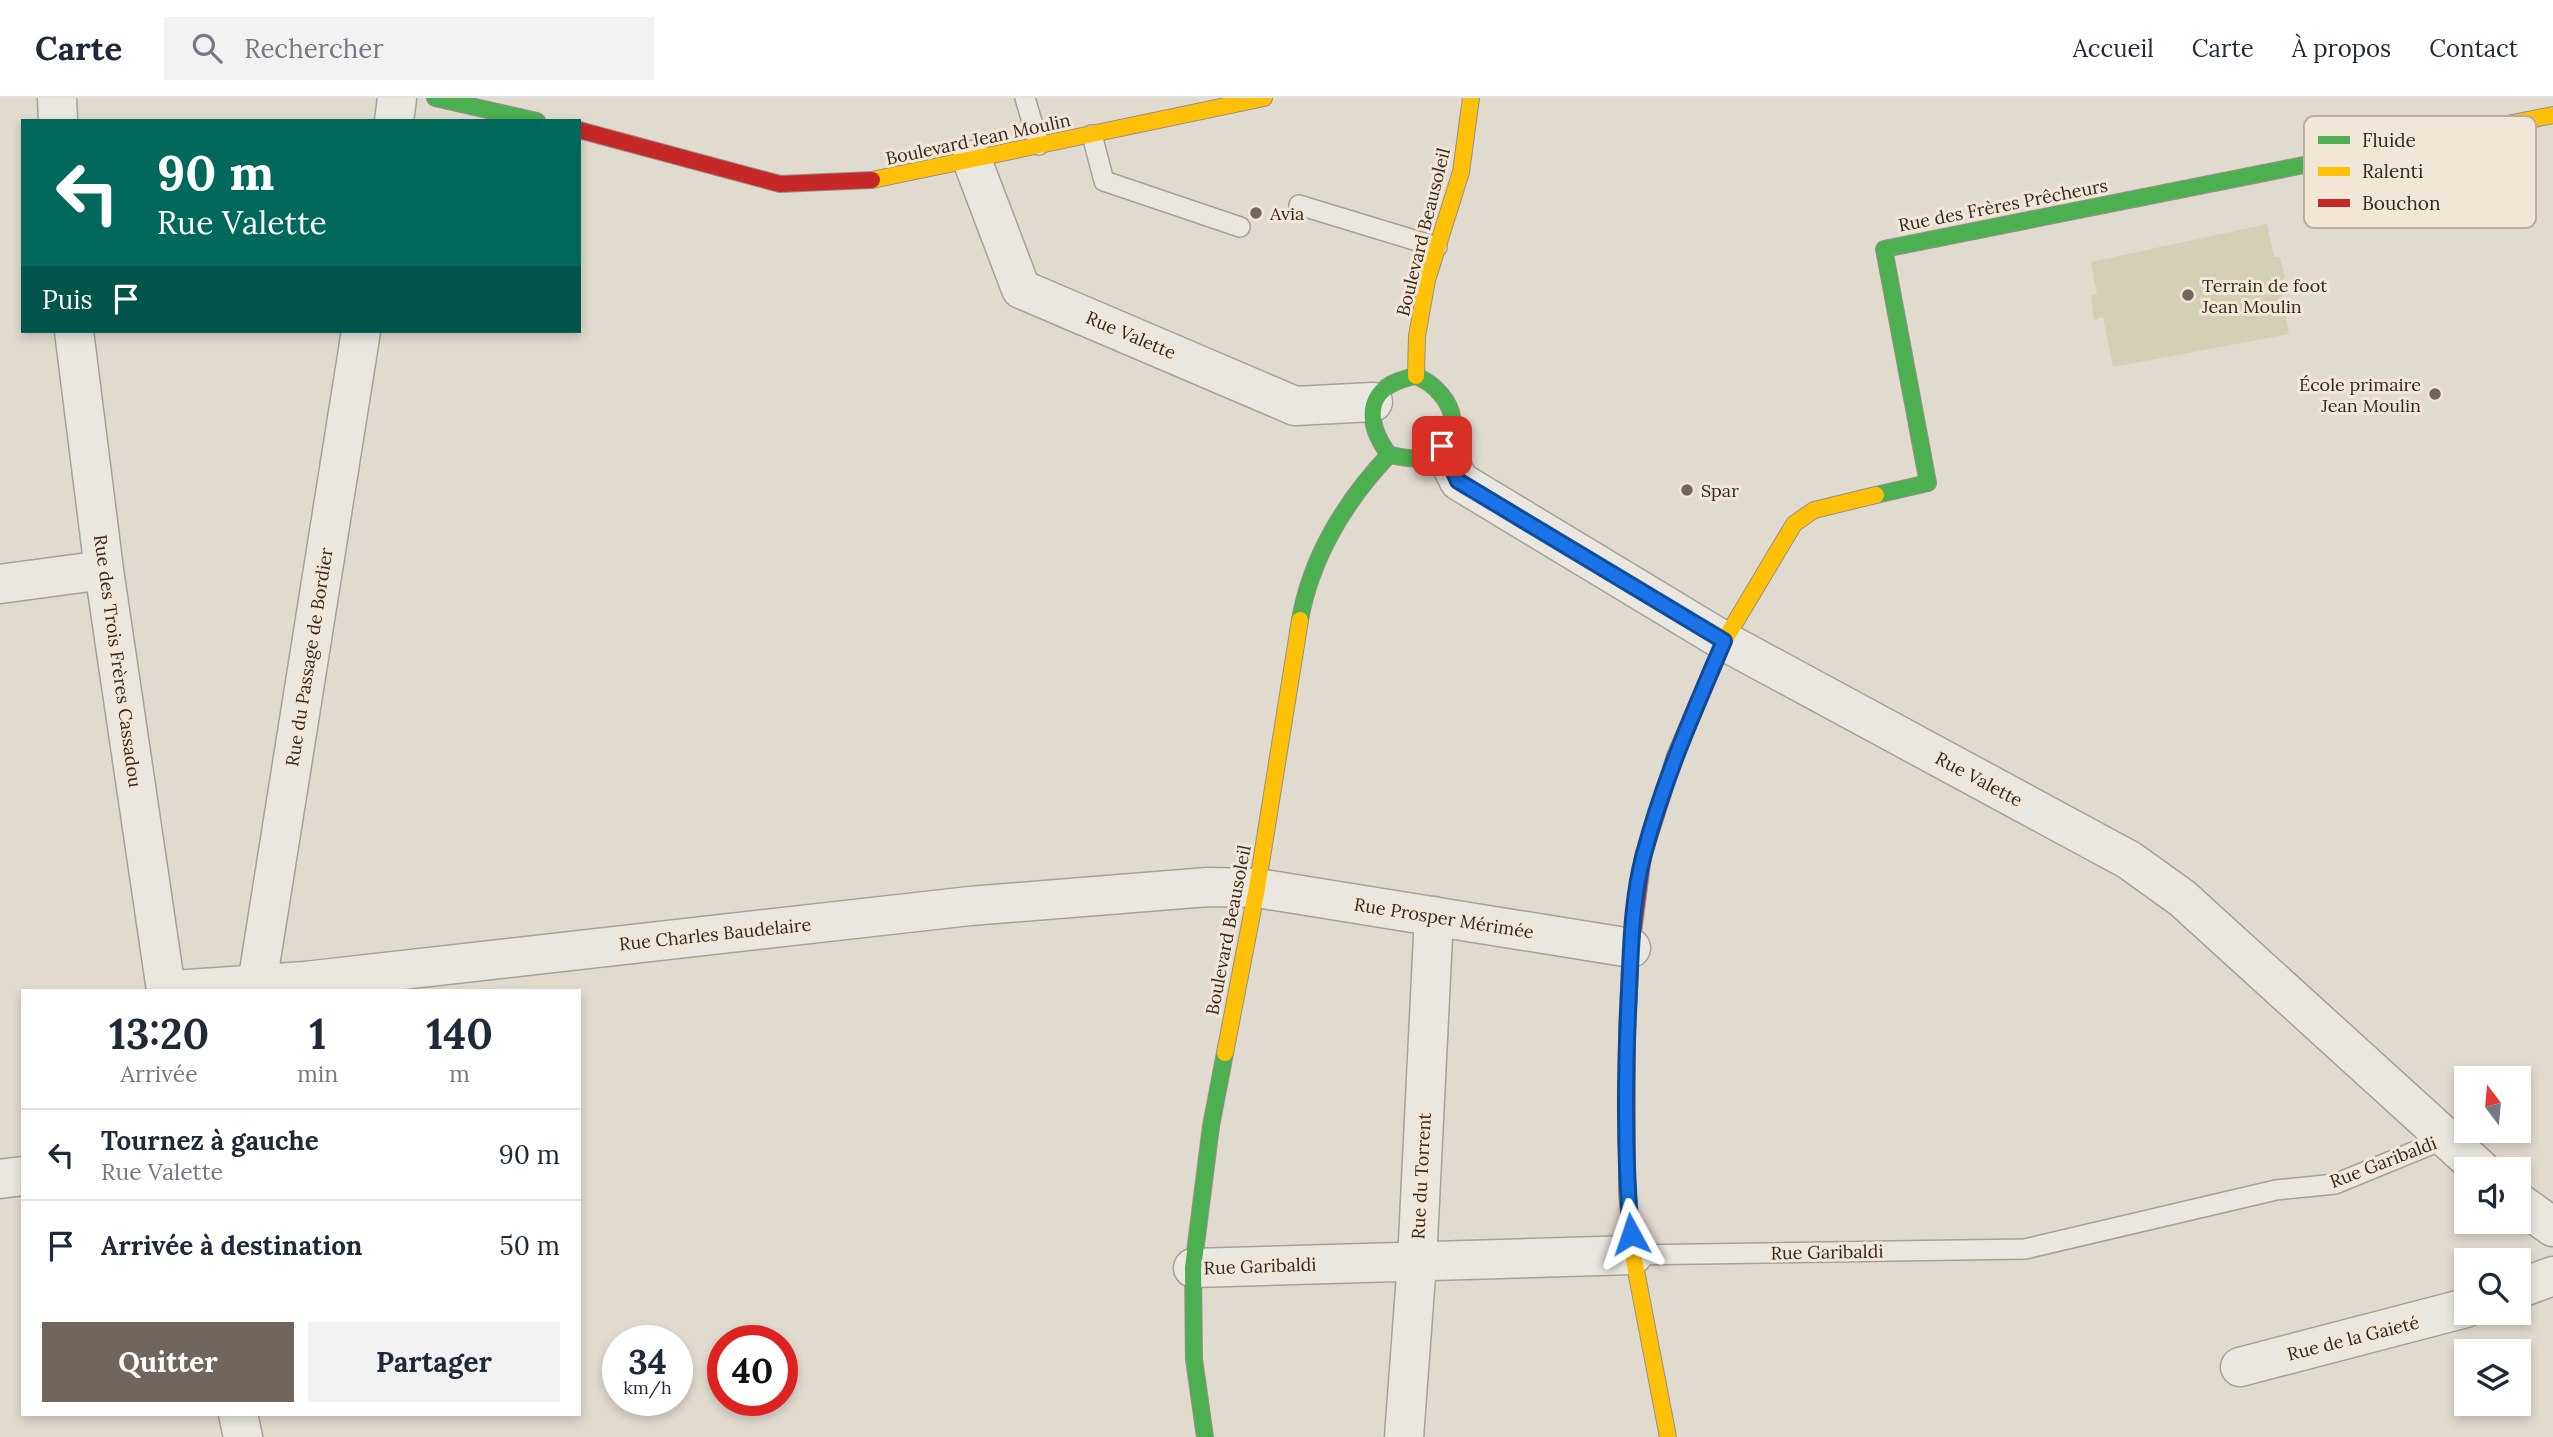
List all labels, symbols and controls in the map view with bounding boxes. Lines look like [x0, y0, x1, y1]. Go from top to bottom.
search box [164, 17, 654, 80]
text: Carte [35, 27, 122, 69]
icon: search [188, 29, 226, 67]
text: Rechercher [244, 32, 384, 65]
text: Accueil [2073, 33, 2154, 64]
text: Carte [2192, 33, 2254, 64]
text: À propos [2292, 33, 2391, 64]
text: Contact [2429, 33, 2518, 64]
street label: Boulevard Jean Moulin [884, 108, 1072, 170]
legend [2304, 116, 2536, 228]
text: Fluide [2362, 128, 2416, 152]
text: 90 m [157, 141, 274, 203]
street label: Boulevard Beausoleil [1391, 145, 1455, 319]
icon: left [42, 147, 133, 238]
text: Ralenti [2362, 159, 2423, 183]
street label: Rue des Frères Prêcheurs [1896, 173, 2110, 237]
text: Bouchon [2362, 191, 2440, 215]
text: Rue Valette [157, 202, 327, 243]
place label: Avia [1269, 202, 1304, 225]
marker: Avia [1248, 205, 1264, 221]
place label: Terrain de foot Jean Moulin [2201, 274, 2327, 318]
icon: arrive [107, 280, 145, 318]
text: Puis [42, 283, 93, 316]
marker: Terrain de foot Jean Moulin [2180, 287, 2196, 303]
street label: Rue Valette [1083, 306, 1180, 364]
place label: École primaire Jean Moulin [2299, 373, 2421, 417]
marker: École primaire Jean Moulin [2427, 386, 2443, 402]
pin [1412, 416, 1472, 476]
icon: arrive [1423, 427, 1461, 465]
place label: Spar [1701, 479, 1739, 502]
marker: Spar [1679, 482, 1695, 498]
street label: Rue des Trois Frères Cassadou [89, 533, 147, 789]
street label: Rue du Passage de Bordier [280, 546, 338, 768]
street label: Rue Valette [1931, 746, 2027, 812]
street label: Boulevard Beausoleil [1200, 843, 1256, 1017]
street label: Rue Prosper Mérimée [1353, 892, 1536, 944]
street label: Rue Charles Baudelaire [618, 912, 812, 956]
text: 13:20 [109, 1007, 209, 1061]
text: 1 [309, 1007, 326, 1061]
text: 140 [426, 1007, 493, 1061]
text: Arrivée [121, 1059, 198, 1088]
text: min [297, 1059, 338, 1088]
text: m [449, 1059, 470, 1088]
north arrow [2454, 1066, 2530, 1143]
map controls [2454, 1066, 2531, 1416]
street label: Rue du Torrent [1406, 1112, 1436, 1240]
text: Tournez à gauche [101, 1124, 319, 1157]
street label: Rue Garibaldi [2326, 1131, 2440, 1193]
icon: left [42, 1136, 80, 1174]
text: 90 m [499, 1138, 560, 1171]
text: Rue Valette [101, 1157, 223, 1186]
button: sound [2454, 1157, 2531, 1234]
position arrow [1594, 1197, 1668, 1271]
icon: arrive [42, 1227, 80, 1265]
text: Arrivée à destination [101, 1229, 362, 1262]
text: 50 m [500, 1229, 560, 1262]
street label: Rue Garibaldi [1770, 1240, 1884, 1264]
button: search [2454, 1248, 2531, 1325]
street label: Rue Garibaldi [1203, 1253, 1317, 1279]
street label: Rue de la Gaieté [2285, 1310, 2422, 1366]
button: Quitter [42, 1322, 294, 1402]
button: Partager [308, 1322, 560, 1402]
speed limit sign: 40 [707, 1325, 798, 1416]
text: 34 [628, 1339, 667, 1384]
button: layers [2454, 1339, 2531, 1416]
text: km/h [623, 1376, 672, 1399]

